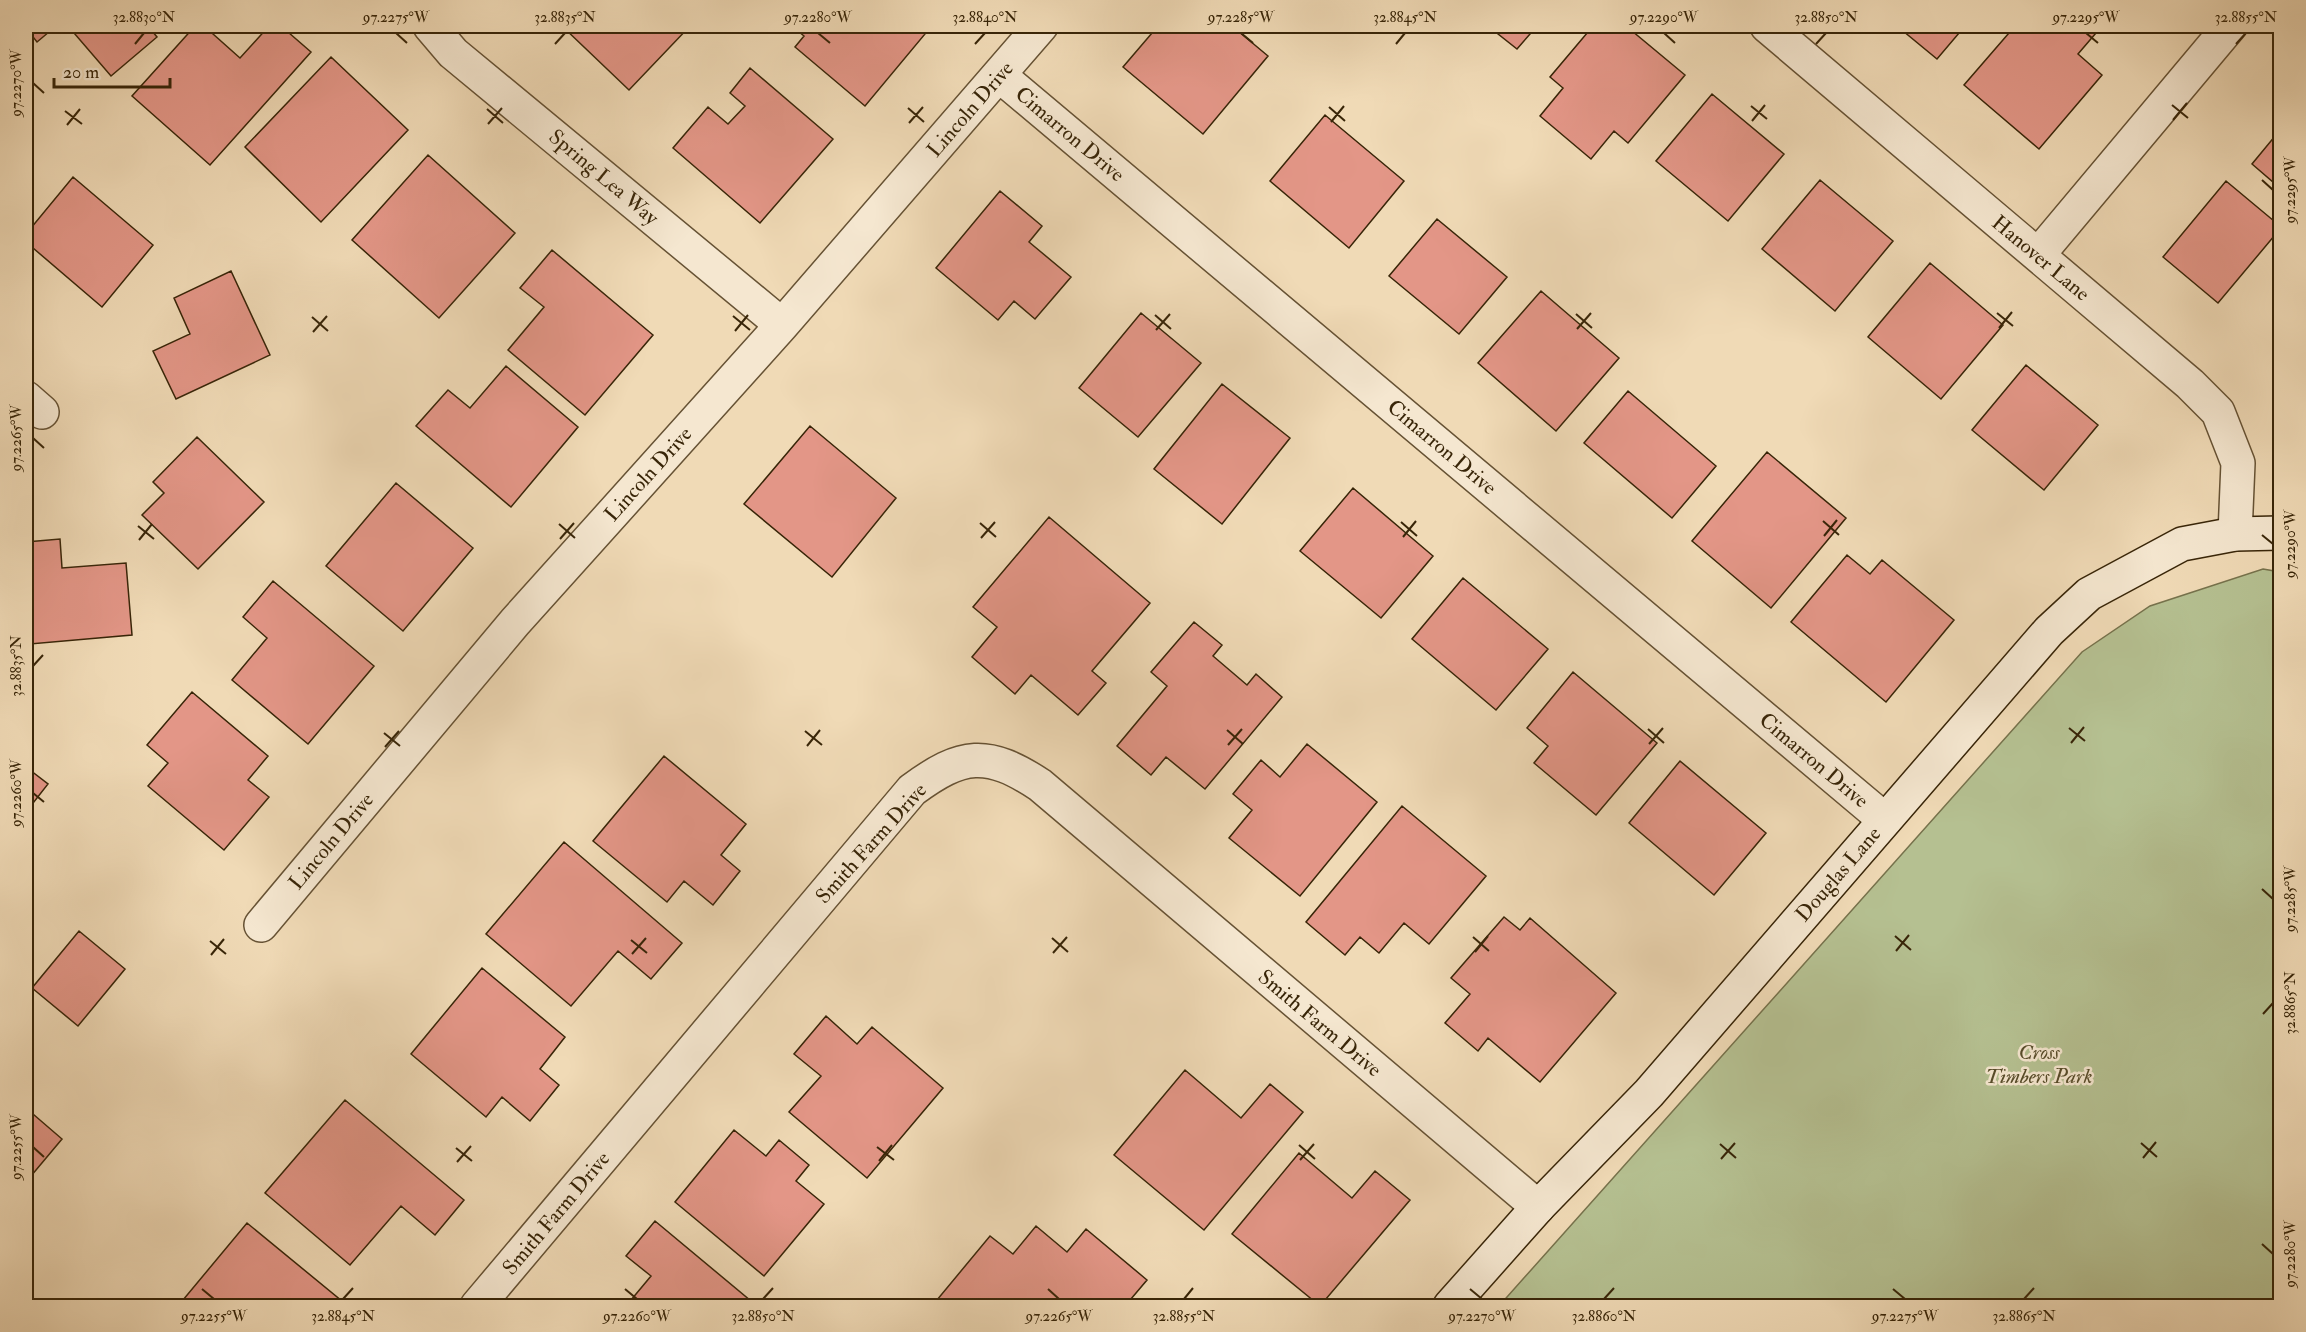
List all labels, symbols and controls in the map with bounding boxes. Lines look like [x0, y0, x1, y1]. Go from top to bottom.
text: 32.8830°N [113, 8, 176, 27]
text: 97.2275°W [362, 8, 430, 27]
text: 32.8835°N [534, 8, 596, 27]
text: 97.2280°W [783, 8, 853, 27]
text: 32.8840°N [953, 8, 1018, 27]
text: 97.2285°W [1207, 8, 1275, 27]
text: 32.8845°N [1373, 8, 1437, 27]
text: 97.2290°W [1629, 8, 1699, 27]
text: 32.8850°N [1794, 8, 1858, 27]
text: 97.2295°W [2051, 8, 2120, 27]
text: 32.8855°N [2215, 8, 2278, 27]
text: 97.2270°W [7, 49, 26, 118]
scale bar [54, 51, 170, 89]
street label: Lincoln Drive [921, 56, 1020, 163]
text: 20 m [63, 61, 99, 84]
street label: Cimarron Drive [1009, 81, 1130, 188]
street label: Spring Lea Way [543, 124, 665, 232]
text: 97.2295°W [2281, 156, 2300, 225]
street label: Hanover Lane [1986, 210, 2095, 307]
street label: Cimarron Drive [1381, 394, 1502, 501]
text: 97.2265°W [7, 404, 26, 473]
street label: Lincoln Drive [599, 421, 698, 527]
text: 97.2290°W [2281, 509, 2300, 579]
text: 32.8835°N [7, 635, 26, 697]
street label: Cimarron Drive [1753, 707, 1874, 814]
text: 97.2260°W [7, 758, 26, 828]
street label: Smith Farm Drive [810, 777, 933, 909]
street label: Lincoln Drive [283, 787, 380, 895]
street label: Douglas Lane [1790, 821, 1887, 928]
text: 97.2285°W [2281, 865, 2300, 933]
street label: Smith Farm Drive [1252, 964, 1387, 1083]
text: 32.8865°N [2281, 971, 2300, 1035]
park label: Cross Timbers Park [1986, 1039, 2092, 1090]
text: 97.2255°W [7, 1113, 26, 1181]
street label: Smith Farm Drive [497, 1146, 616, 1281]
text: 97.2280°W [2281, 1219, 2300, 1289]
text: 97.2255°W [180, 1307, 248, 1326]
text: 32.8845°N [311, 1307, 375, 1326]
text: 97.2260°W [602, 1307, 672, 1326]
text: 32.8850°N [731, 1307, 795, 1326]
text: 97.2265°W [1024, 1307, 1093, 1326]
text: 32.8855°N [1153, 1307, 1216, 1326]
text: 97.2270°W [1447, 1307, 1516, 1326]
text: 32.8860°N [1572, 1307, 1637, 1326]
text: 97.2275°W [1871, 1307, 1939, 1326]
text: 32.8865°N [1992, 1307, 2056, 1326]

